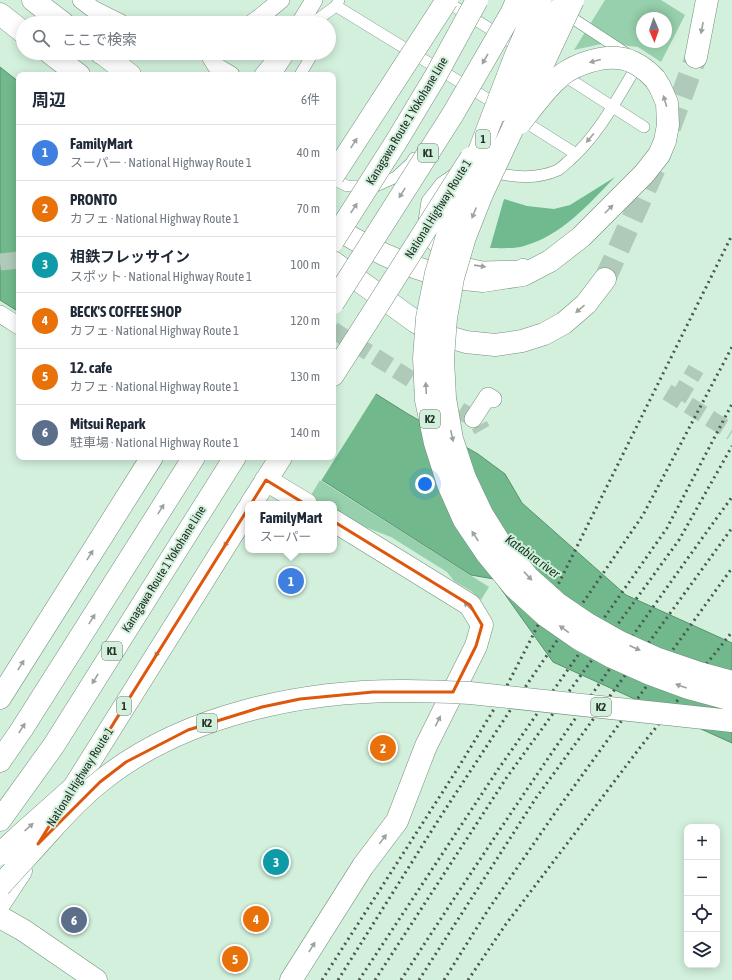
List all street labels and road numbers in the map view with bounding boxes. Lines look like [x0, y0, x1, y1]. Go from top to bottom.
street label: Kanagawa Route 1 Yokohane Line [363, 55, 451, 187]
road number: 1 [476, 130, 490, 148]
road number: K1 [418, 144, 438, 162]
street label: National Highway Route 1 [402, 157, 474, 261]
road number: K2 [420, 410, 440, 428]
street label: Kanagawa Route 1 Yokohane Line [119, 503, 209, 635]
road number: K1 [102, 642, 122, 660]
road number: 1 [117, 697, 131, 715]
road number: K2 [591, 698, 611, 716]
road number: K2 [197, 714, 217, 732]
street label: National Highway Route 1 [44, 725, 116, 829]

